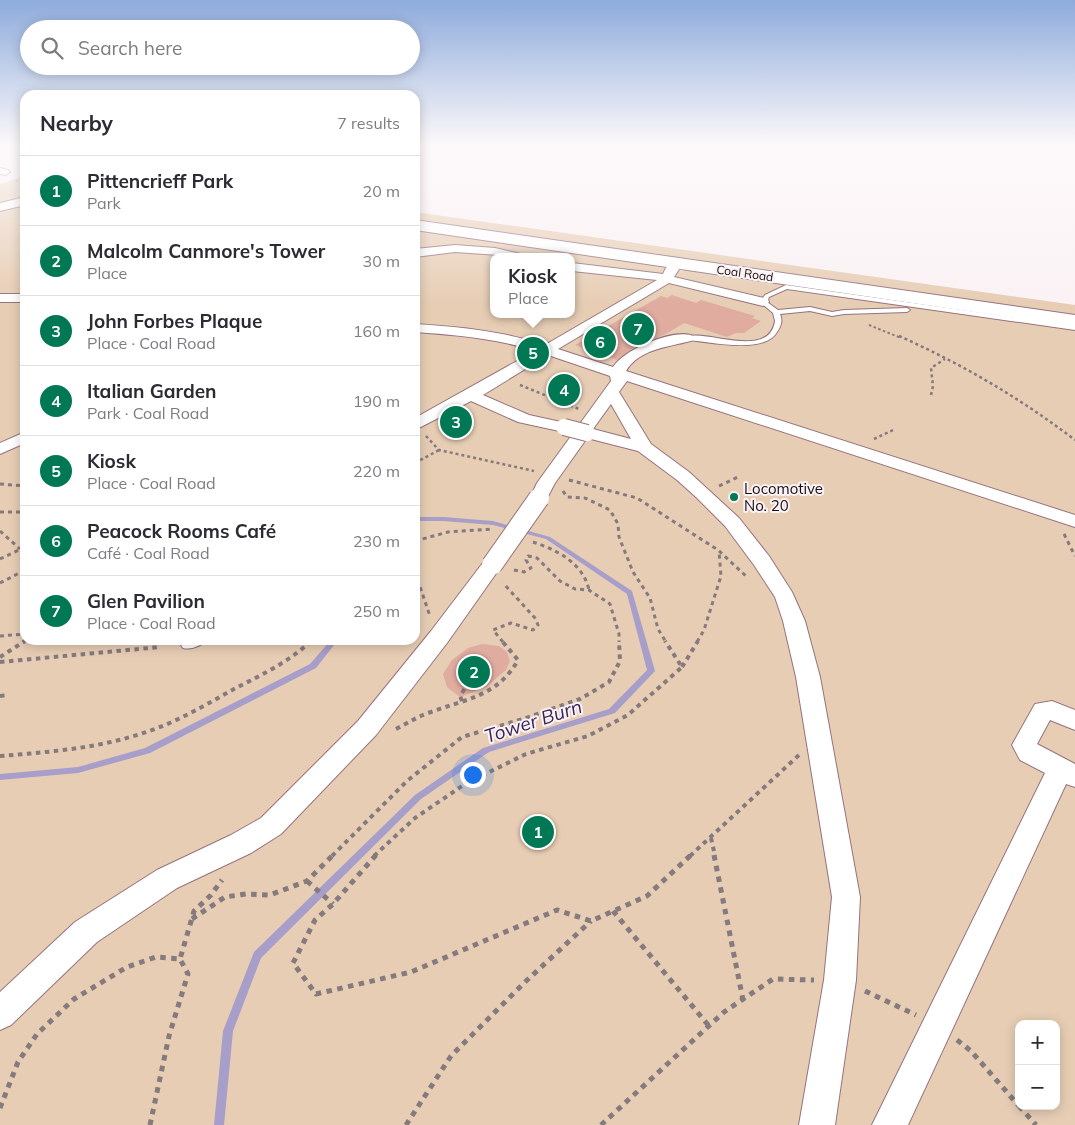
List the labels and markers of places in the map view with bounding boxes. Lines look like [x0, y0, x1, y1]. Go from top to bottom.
pin: 7 [622, 310, 654, 348]
pin: 6 [584, 323, 616, 361]
pin: 5 [517, 334, 549, 372]
pin: 4 [548, 371, 580, 409]
pin: 3 [440, 403, 472, 441]
place label: Locomotive No. 20 [744, 479, 823, 515]
marker: Locomotive No. 20 [728, 491, 740, 503]
pin: 2 [458, 653, 490, 691]
pin: 1 [522, 813, 554, 851]

